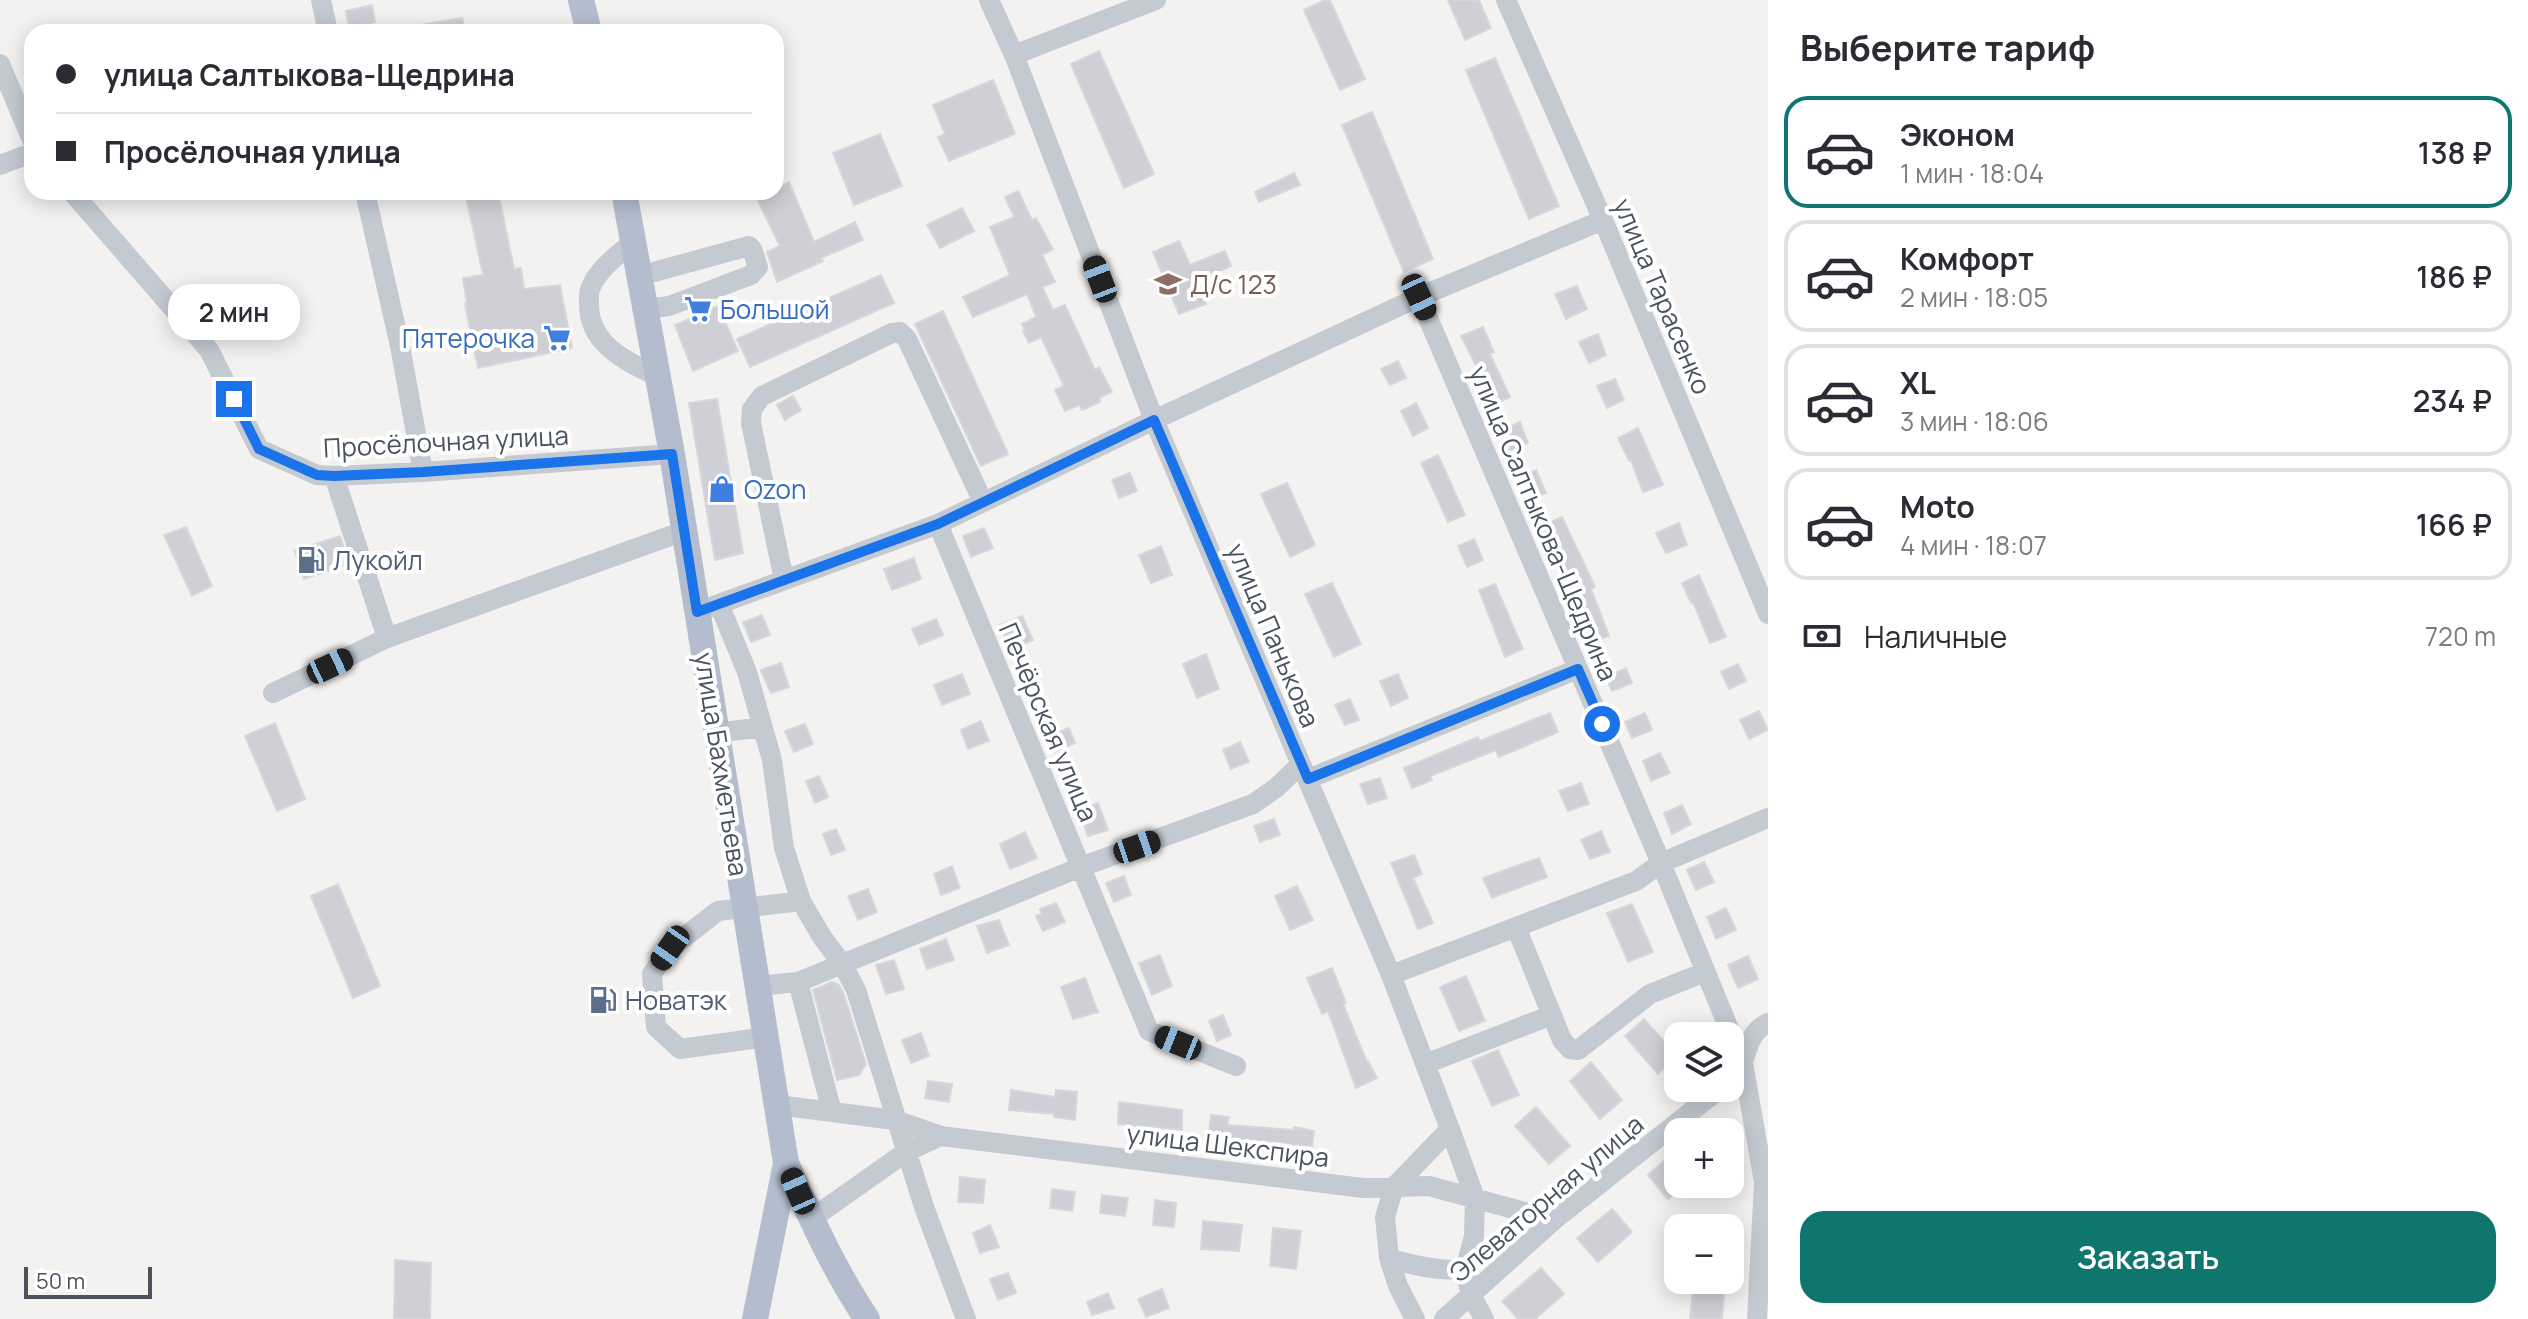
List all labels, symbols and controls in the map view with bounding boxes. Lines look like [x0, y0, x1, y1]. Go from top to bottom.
text: Выберите тариф [1800, 23, 2095, 72]
text: улица Салтыкова-Щедрина [104, 54, 515, 95]
text: Эконом [1900, 114, 2015, 155]
icon: car [1804, 116, 1876, 188]
text: Просёлочная улица [104, 131, 401, 172]
text: 138 ₽ [2418, 132, 2492, 173]
text: 1 мин · 18:04 [1900, 155, 2044, 191]
street label: улица Тарасенко [1605, 193, 1721, 399]
text: Комфорт [1900, 238, 2034, 279]
icon: car [1804, 240, 1876, 312]
car [1080, 252, 1120, 306]
text: 186 ₽ [2416, 256, 2492, 297]
place label: Д/с 123 [1190, 266, 1277, 302]
school or university icon: Д/с 123 [1153, 269, 1183, 299]
car [1398, 270, 1440, 324]
text: 2 мин · 18:05 [1900, 279, 2048, 315]
callout: 2 мин [168, 283, 300, 339]
place label: Большой [720, 291, 829, 327]
text: 2 мин [199, 294, 269, 330]
supermarket icon: Большой [683, 294, 713, 324]
place label: Пятерочка [402, 320, 535, 356]
supermarket icon: Пятерочка [542, 323, 572, 353]
street label: улица Салтыкова-Щедрина [1461, 360, 1627, 686]
text: XL [1900, 362, 1936, 403]
icon: car [1804, 364, 1876, 436]
text: 234 ₽ [2413, 380, 2492, 421]
route end [216, 381, 252, 417]
text: 3 мин · 18:06 [1900, 403, 2049, 439]
street label: Просёлочная улица [322, 417, 570, 465]
place label: Ozon [744, 471, 806, 507]
shop icon: Ozon [707, 474, 737, 504]
text: Moto [1900, 486, 1975, 527]
icon: car [1804, 488, 1876, 560]
text: 166 ₽ [2416, 504, 2492, 545]
text: 4 мин · 18:07 [1900, 527, 2047, 563]
street label: улица Панькова [1219, 537, 1329, 733]
place label: Лукойл [333, 542, 423, 578]
fuel station icon: Лукойл [296, 545, 326, 575]
icon: cash [1800, 614, 1844, 658]
text: Наличные [1864, 616, 2007, 657]
street label: Печёрская улица [991, 617, 1107, 827]
text: 720 m [2425, 618, 2496, 654]
car [303, 645, 357, 687]
street label: улица Бахметьева [687, 650, 757, 878]
route start [1584, 706, 1620, 742]
car [1110, 828, 1164, 866]
car [646, 921, 694, 975]
place label: Новатэк [625, 982, 728, 1018]
fuel station icon: Новатэк [588, 985, 618, 1015]
map controls [1664, 1022, 1744, 1294]
button: layers [1664, 1022, 1744, 1102]
car [1151, 1023, 1205, 1063]
street label: Элеваторная улица [1441, 1106, 1651, 1290]
street label: улица Шекспира [1125, 1115, 1331, 1175]
button: + [1664, 1118, 1744, 1198]
car [777, 1164, 819, 1218]
button: Заказать [1800, 1211, 2496, 1303]
button: − [1664, 1214, 1744, 1294]
scale bar [24, 1263, 152, 1299]
text: 50 m [36, 1266, 85, 1296]

